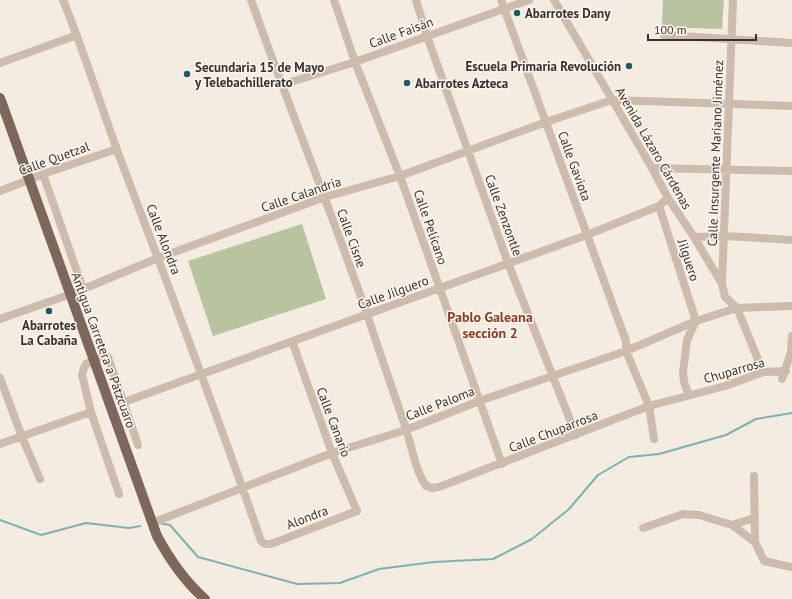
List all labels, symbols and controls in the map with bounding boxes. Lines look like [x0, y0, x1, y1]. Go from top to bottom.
place label: Abarrotes Dany [525, 5, 611, 22]
marker: Abarrotes Dany [512, 8, 522, 18]
street label: Calle Faisán [367, 13, 436, 52]
scale bar [648, 16, 756, 42]
text: 100 m [654, 22, 687, 37]
place label: Escuela Primaria Revolución [465, 58, 621, 75]
place label: Secundaria 15 de Mayo y Telebachillerato [194, 59, 324, 91]
street label: Calle Insurgente Mariano Jiménez [704, 59, 727, 247]
marker: Escuela Primaria Revolución [624, 61, 634, 71]
marker: Secundaria 15 de Mayo y Telebachillerato [182, 69, 192, 79]
place label: Abarrotes Azteca [415, 75, 508, 92]
marker: Abarrotes Azteca [402, 78, 412, 88]
street label: Avenida Lázaro Cárdenas [612, 84, 696, 213]
street label: Calle Gaviota [554, 129, 595, 204]
street label: Calle Quetzal [16, 138, 92, 179]
street label: Calle Zenzontle [481, 172, 526, 258]
street label: Calle Calandria [259, 173, 343, 216]
street label: Calle Pelícano [410, 187, 451, 267]
street label: Calle Alondra [142, 201, 185, 277]
street label: Calle Cisne [333, 206, 370, 270]
street label: Jilguero [673, 236, 703, 283]
street label: Antigua Carretera a Pátzcuaro [67, 270, 140, 430]
street label: Calle Jilguero [355, 272, 431, 313]
marker: Abarrotes La Cabaña [44, 306, 54, 316]
district label: Pablo Galeana sección 2 [447, 308, 533, 342]
place label: Abarrotes La Cabaña [21, 317, 77, 349]
street label: Chuparrosa [702, 354, 767, 387]
street label: Calle Paloma [403, 383, 477, 424]
street label: Calle Canario [312, 385, 355, 460]
street label: Calle Chuparrosa [506, 407, 600, 456]
street label: Alondra [284, 502, 330, 533]

